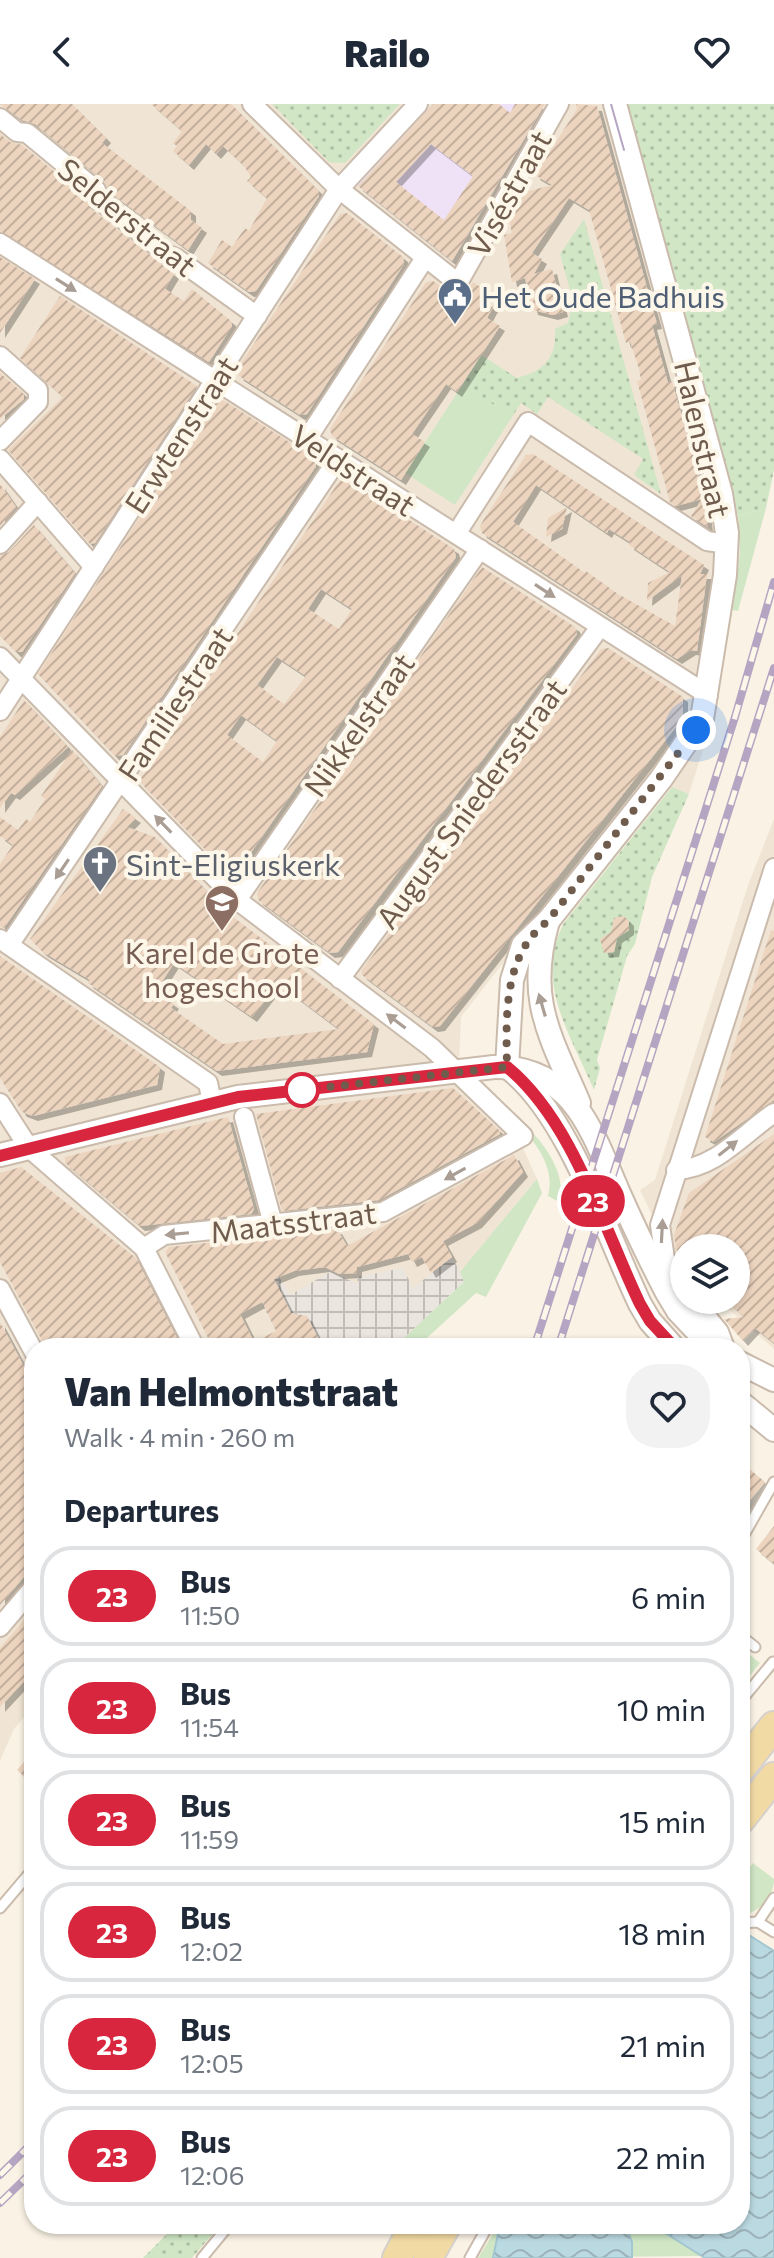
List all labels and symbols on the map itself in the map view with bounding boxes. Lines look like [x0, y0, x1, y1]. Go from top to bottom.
street label: Viséstraat [458, 123, 558, 263]
street label: Selderstraat [52, 149, 204, 283]
public building icon: Het Oude Badhuis [436, 276, 474, 326]
place label: Het Oude Badhuis [481, 277, 725, 314]
one-way arrow [55, 278, 76, 293]
street label: Erwtenstraat [115, 348, 245, 520]
street label: Halenstraat [668, 357, 740, 521]
street label: Veldstraat [285, 415, 423, 523]
one-way arrow [534, 584, 556, 598]
street label: Familiestraat [109, 619, 239, 787]
street label: Nikkelstraat [295, 645, 421, 803]
street label: August Sniedersstraat [367, 671, 573, 935]
your location [676, 710, 716, 750]
one-way arrow [154, 815, 173, 834]
church icon: Sint-Eligiuskerk [81, 844, 119, 894]
place label: Sint-Eligiuskerk [126, 845, 341, 882]
one-way arrow [55, 858, 70, 879]
school or university icon: Karel de Grote hogeschool [203, 883, 241, 933]
place label: Karel de Grote hogeschool [125, 933, 319, 1004]
one-way arrow [535, 992, 547, 1017]
one-way arrow [386, 1014, 407, 1030]
unlabelled marker [285, 1073, 319, 1107]
one-way arrow [717, 1139, 738, 1156]
one-way arrow [443, 1167, 466, 1181]
line badge: 23 [557, 1175, 629, 1227]
street label: Maatsstraat [208, 1192, 378, 1250]
one-way arrow [656, 1218, 669, 1243]
one-way arrow [164, 1228, 189, 1241]

